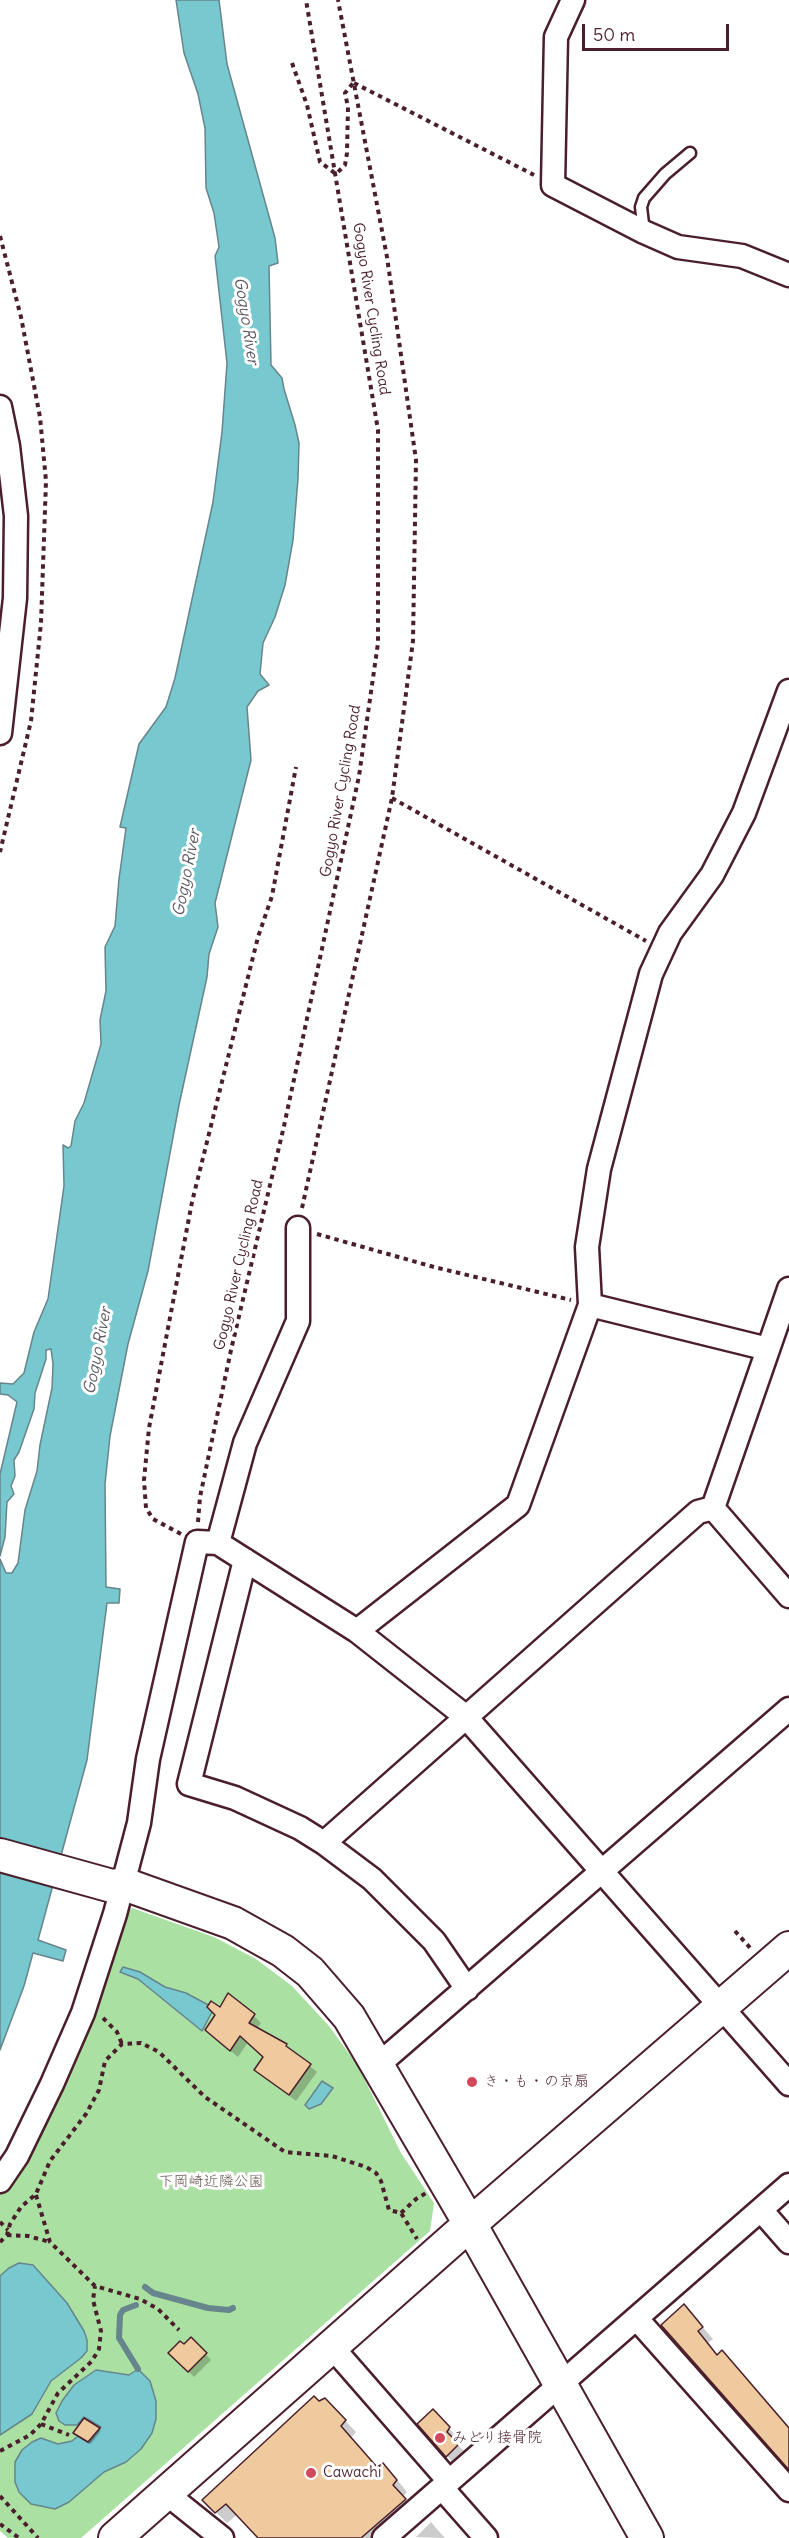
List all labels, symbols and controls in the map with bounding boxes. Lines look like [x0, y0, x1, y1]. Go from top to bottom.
scale bar [585, 12, 732, 50]
text: 50 m [593, 23, 635, 46]
street label: Gogyo River Cycling Road [348, 221, 394, 397]
water label: Gogyo River [230, 276, 262, 366]
street label: Gogyo River Cycling Road [317, 704, 365, 878]
water label: Gogyo River [169, 828, 205, 918]
street label: Gogyo River Cycling Road [211, 1178, 267, 1352]
water label: Gogyo River [80, 1306, 116, 1396]
place label: き・も・の京扇 [484, 2073, 589, 2091]
marker: き・も・の京扇 [465, 2075, 479, 2089]
park label: 下岡崎近隣公園 [159, 2173, 263, 2191]
place label: みどり接骨院 [452, 2429, 542, 2447]
marker: みどり接骨院 [433, 2431, 447, 2445]
place label: Cawachi [323, 2464, 381, 2482]
marker: Cawachi [304, 2466, 318, 2480]

